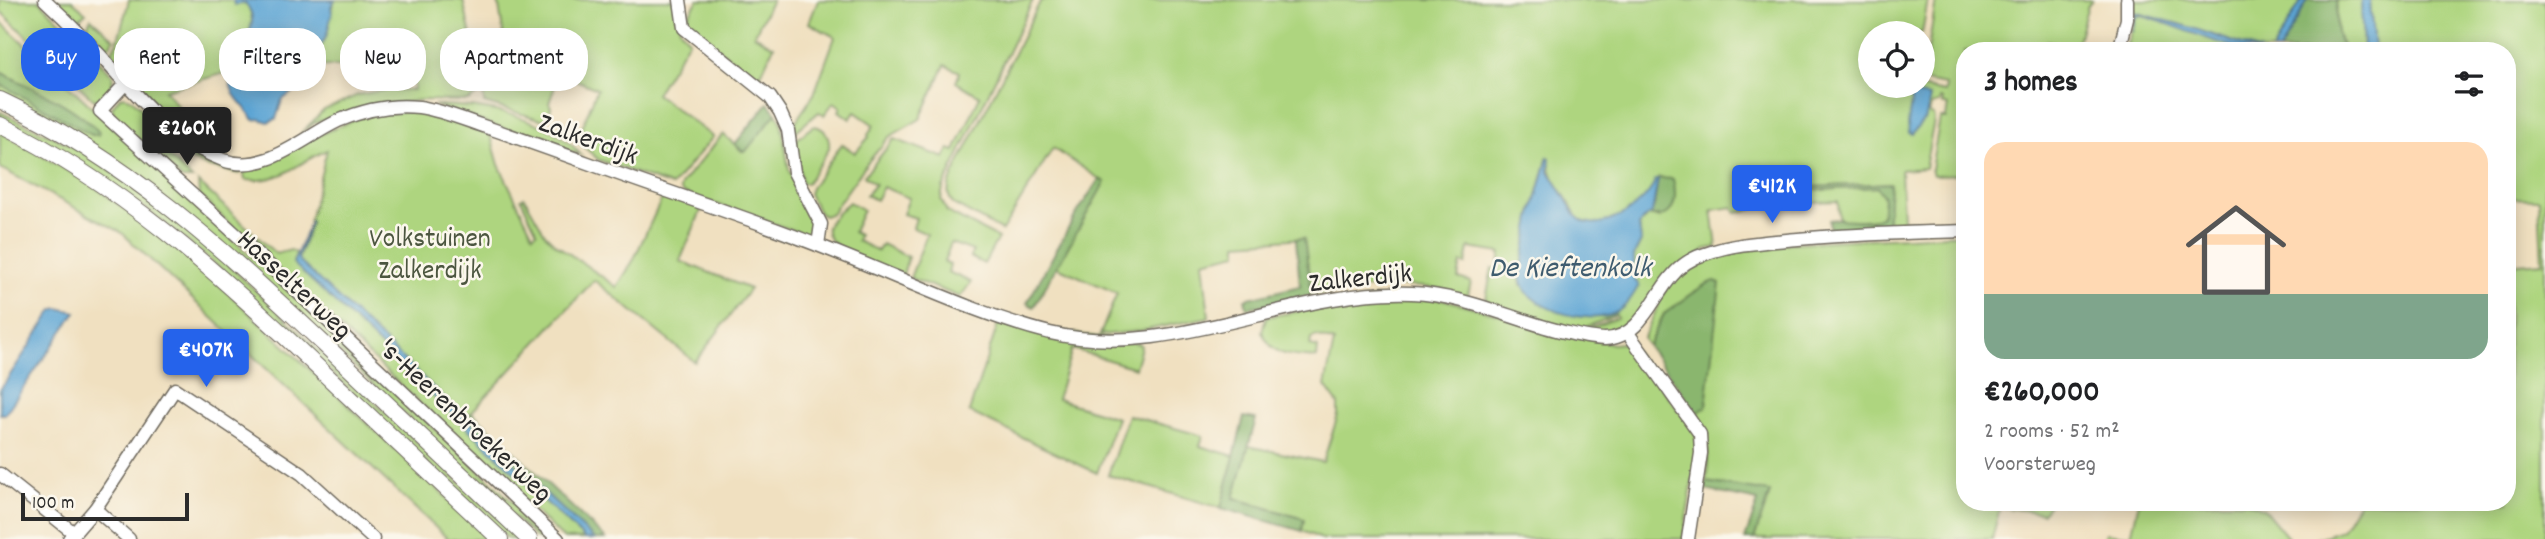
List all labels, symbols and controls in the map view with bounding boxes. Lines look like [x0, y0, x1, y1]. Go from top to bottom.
map controls [1858, 21, 1935, 98]
button: locate [1858, 21, 1935, 98]
chip: Buy [21, 28, 100, 91]
chip: Rent [114, 28, 205, 91]
chip: Filters [219, 28, 326, 91]
chip: New [340, 28, 426, 91]
chip: Apartment [440, 28, 588, 91]
text: 3 homes [1984, 63, 2078, 106]
icon: filters [2450, 65, 2488, 103]
street label: Zalkerdijk [532, 105, 643, 178]
pin: €260K [138, 108, 236, 167]
text: €260K [158, 113, 216, 146]
pin: €412K [1723, 166, 1821, 225]
text: €412K [1748, 171, 1796, 204]
icon: home [2173, 187, 2299, 313]
park label: Volkstuinen Zalkerdijk [369, 221, 491, 293]
street label: Hasselterweg [226, 222, 360, 351]
water label: De Kieftenkolk [1489, 249, 1654, 292]
street label: Zalkerdijk [1307, 256, 1414, 306]
pin: €407K [157, 330, 255, 389]
street label: 's-Heerenbroekerweg [367, 331, 560, 514]
text: €407K [179, 335, 233, 368]
text: €260,000 [1984, 373, 2100, 416]
text: 2 rooms · 52 m² [1984, 416, 2120, 449]
text: Voorsterweg [1984, 449, 2096, 482]
scale bar [21, 490, 189, 522]
text: 100 m [32, 491, 74, 518]

